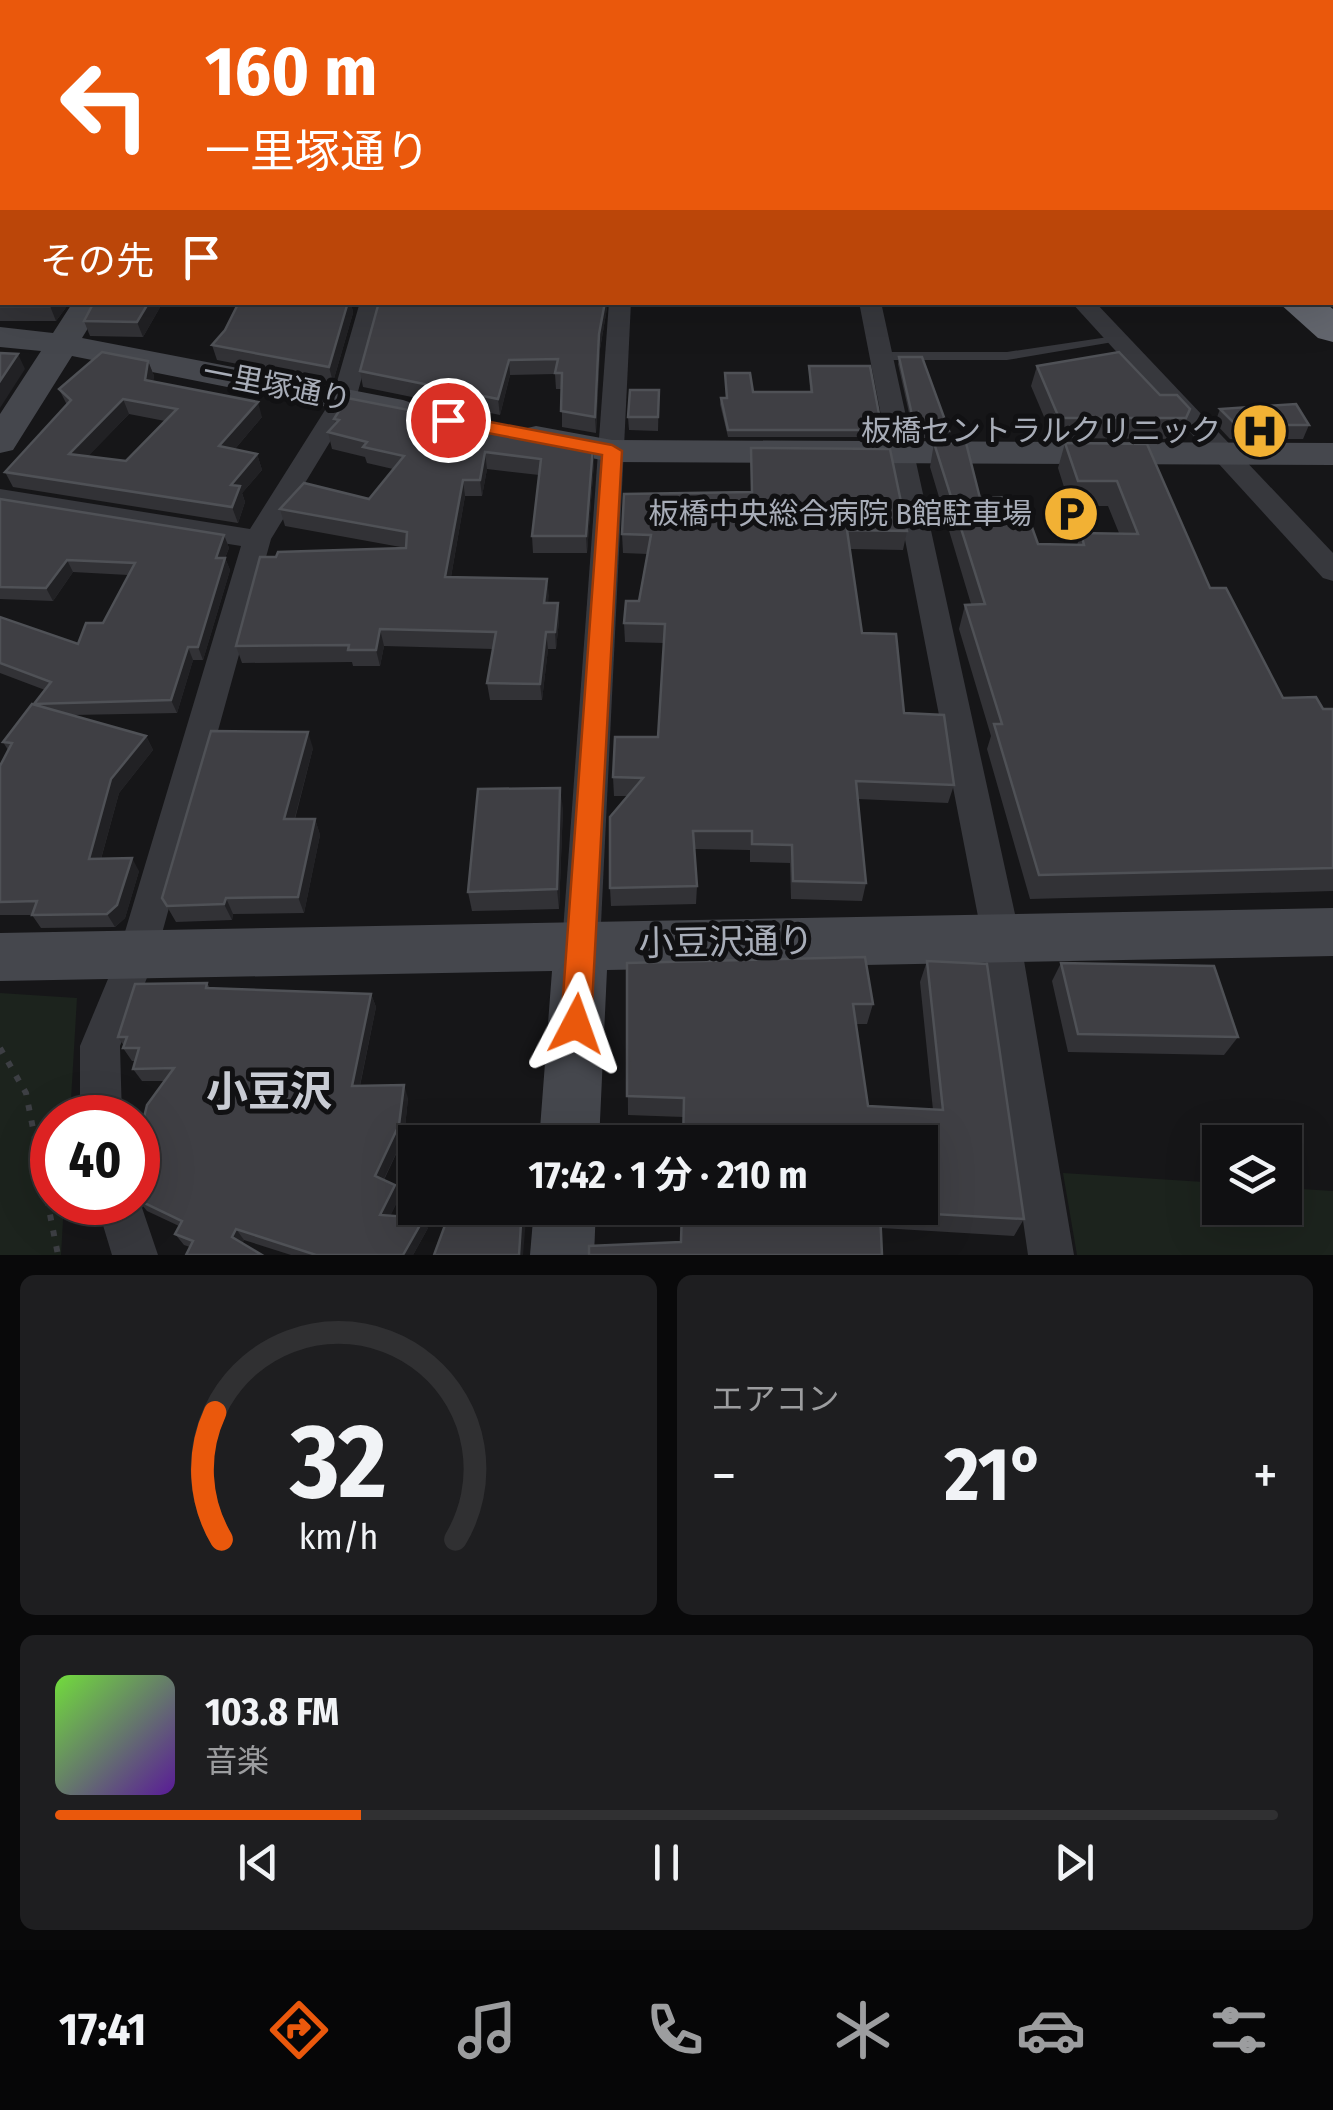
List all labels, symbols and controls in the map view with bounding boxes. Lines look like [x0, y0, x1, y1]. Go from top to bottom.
text: 160 m [205, 30, 377, 114]
icon: left [40, 40, 170, 170]
text: 一里塚通り [205, 125, 430, 179]
icon: arrive [174, 230, 229, 285]
text: その先 [40, 238, 154, 284]
street label: 一里塚通り [200, 354, 354, 418]
pin [406, 378, 491, 463]
icon: arrive [421, 393, 476, 448]
hospital icon: 板橋セントラルクリニック [1230, 401, 1290, 461]
place label: 板橋セントラルクリニック [861, 413, 1221, 449]
parking icon: 板橋中央総合病院 B館駐車場 [1041, 484, 1101, 544]
place label: 板橋中央総合病院 B館駐車場 [649, 496, 1032, 532]
street label: 小豆沢通り [638, 919, 814, 965]
position arrow [524, 972, 628, 1076]
district label: 小豆沢 [206, 1067, 332, 1117]
speed limit sign: 40 [30, 1095, 160, 1225]
map controls [1202, 1125, 1302, 1225]
button: layers [1202, 1125, 1302, 1225]
text: 17:42 · 1 分 · 210 m [528, 1152, 808, 1198]
text: エアコン [712, 1380, 840, 1418]
text: 32 [289, 1400, 387, 1525]
text: 21° [945, 1430, 1045, 1520]
text: − [712, 1443, 736, 1509]
text: + [1253, 1443, 1278, 1509]
text: km/h [298, 1516, 378, 1558]
text: 103.8 FM [205, 1689, 339, 1735]
text: 音楽 [205, 1742, 269, 1780]
icon: previous [231, 1835, 286, 1890]
icon: pause [639, 1835, 694, 1890]
icon: next [1047, 1835, 1102, 1890]
icon: directions [264, 1995, 334, 2065]
icon: music [452, 1995, 522, 2065]
icon: phone [640, 1995, 710, 2065]
icon: climate [828, 1995, 898, 2065]
icon: car [1016, 1995, 1086, 2065]
icon: filters [1204, 1995, 1274, 2065]
text: 17:41 [59, 2003, 146, 2057]

